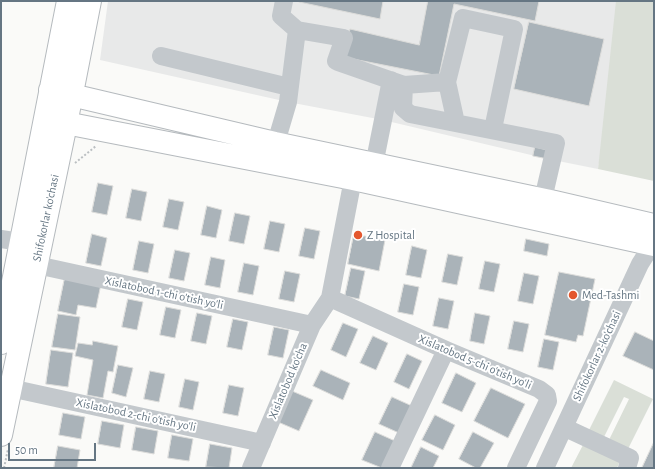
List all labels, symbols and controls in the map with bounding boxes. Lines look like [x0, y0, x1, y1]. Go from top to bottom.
street label: Shifokorlar ko'chasi [30, 173, 62, 263]
place label: Z Hospital [367, 228, 415, 242]
marker: Z Hospital [352, 229, 364, 241]
street label: Xislatobod 1-chi o'tish yo'li [103, 273, 225, 313]
place label: Med-Tashmi [582, 288, 640, 302]
marker: Med-Tashmi [567, 289, 579, 301]
street label: Shifokorlar 2-ko'chasi [570, 308, 624, 404]
street label: Xislatobod 5-chi o'tish yo'li [416, 332, 534, 392]
street label: Xislatobod ko'cha [265, 341, 311, 421]
street label: Xislatobod 2-chi o'tish yo'li [75, 395, 197, 435]
scale bar [10, 435, 98, 461]
text: 50 m [15, 444, 38, 456]

